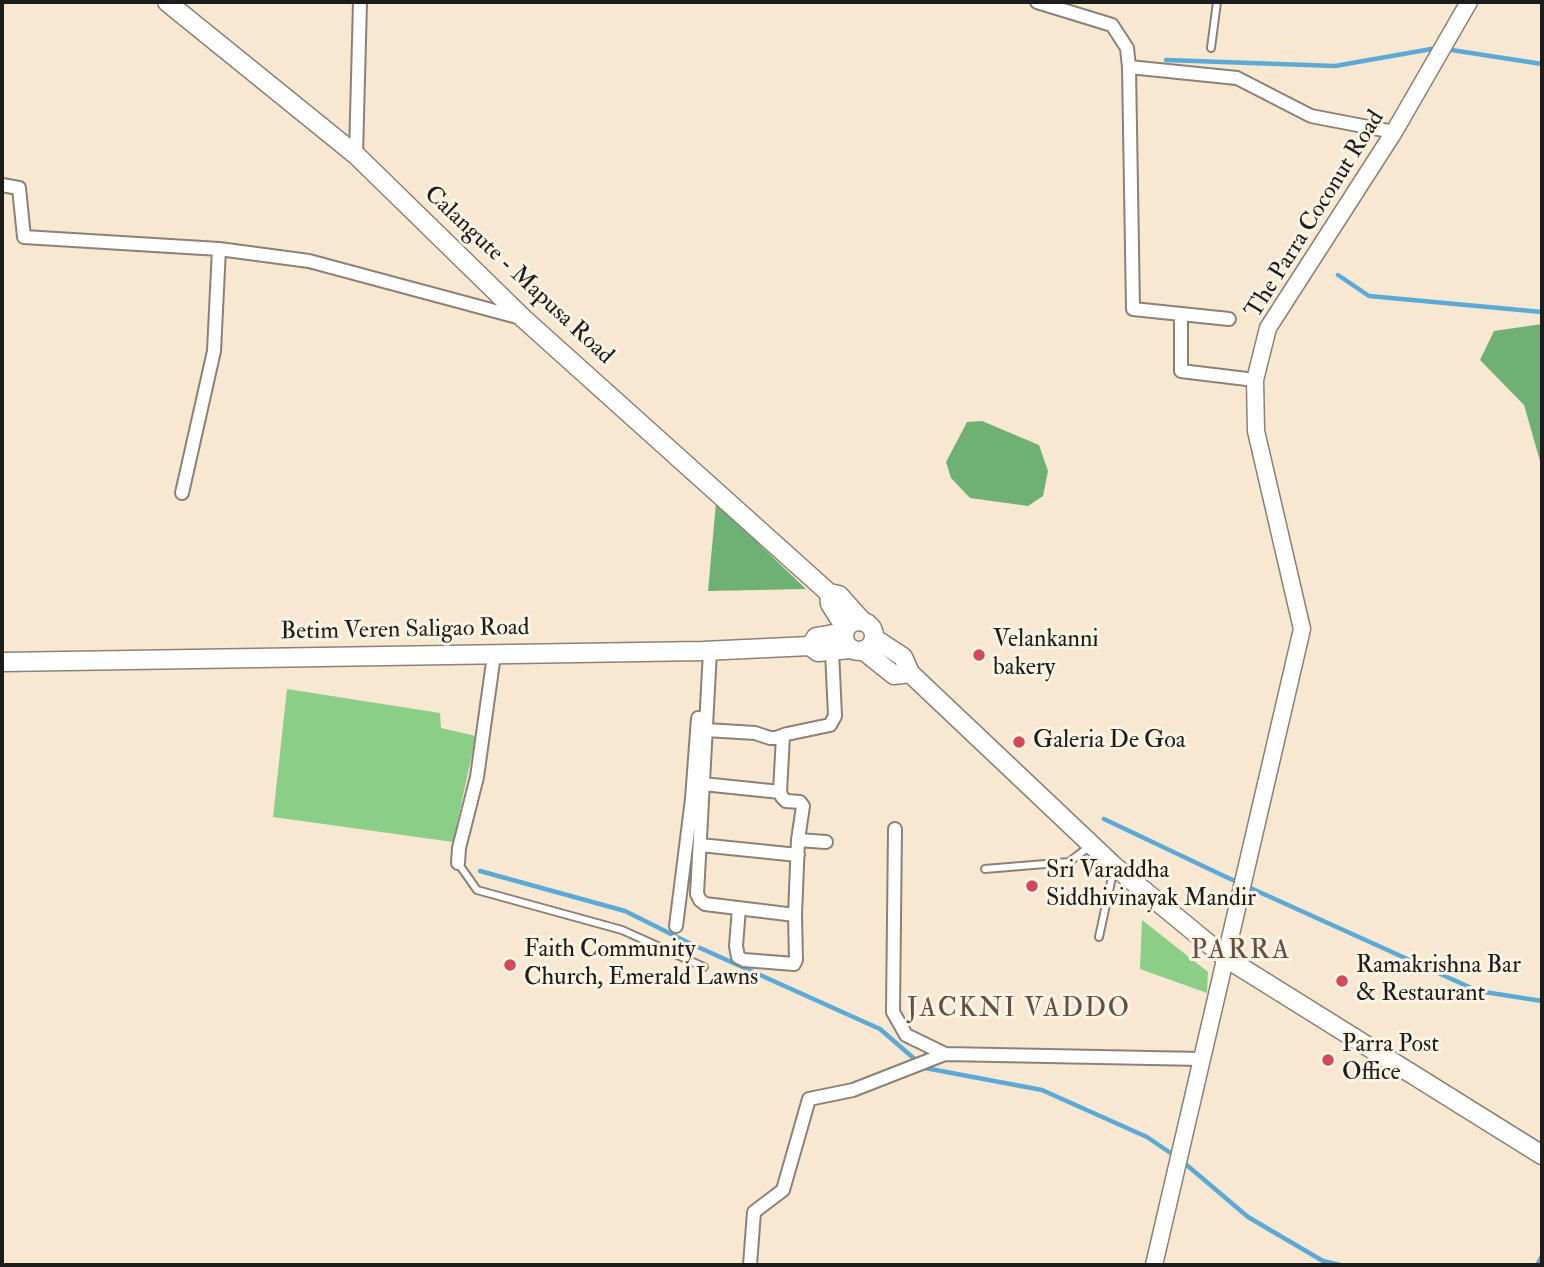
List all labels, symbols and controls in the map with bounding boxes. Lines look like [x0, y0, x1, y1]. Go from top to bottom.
street label: The Parra Coconut Road [1240, 106, 1392, 324]
street label: Calangute - Mapusa Road [417, 181, 619, 371]
street label: Betim Veren Saligao Road [280, 614, 530, 648]
place label: Velankanni bakery [993, 627, 1099, 683]
marker: Velankanni bakery [971, 647, 987, 663]
place label: Galeria De Goa [1033, 728, 1186, 756]
marker: Galeria De Goa [1011, 734, 1027, 750]
place label: Sri Varaddha Siddhivinayak Mandir [1046, 858, 1256, 914]
marker: Sri Varaddha Siddhivinayak Mandir [1024, 878, 1040, 894]
district label: PARRA [1191, 935, 1291, 969]
place label: Faith Community Church, Emerald Lawns [524, 937, 758, 993]
place label: Ramakrishna Bar & Restaurant [1356, 953, 1521, 1009]
marker: Faith Community Church, Emerald Lawns [502, 957, 518, 973]
marker: Ramakrishna Bar & Restaurant [1334, 973, 1350, 989]
district label: JACKNI VADDO [909, 994, 1129, 1026]
place label: Parra Post Office [1342, 1032, 1439, 1088]
marker: Parra Post Office [1320, 1052, 1336, 1068]

